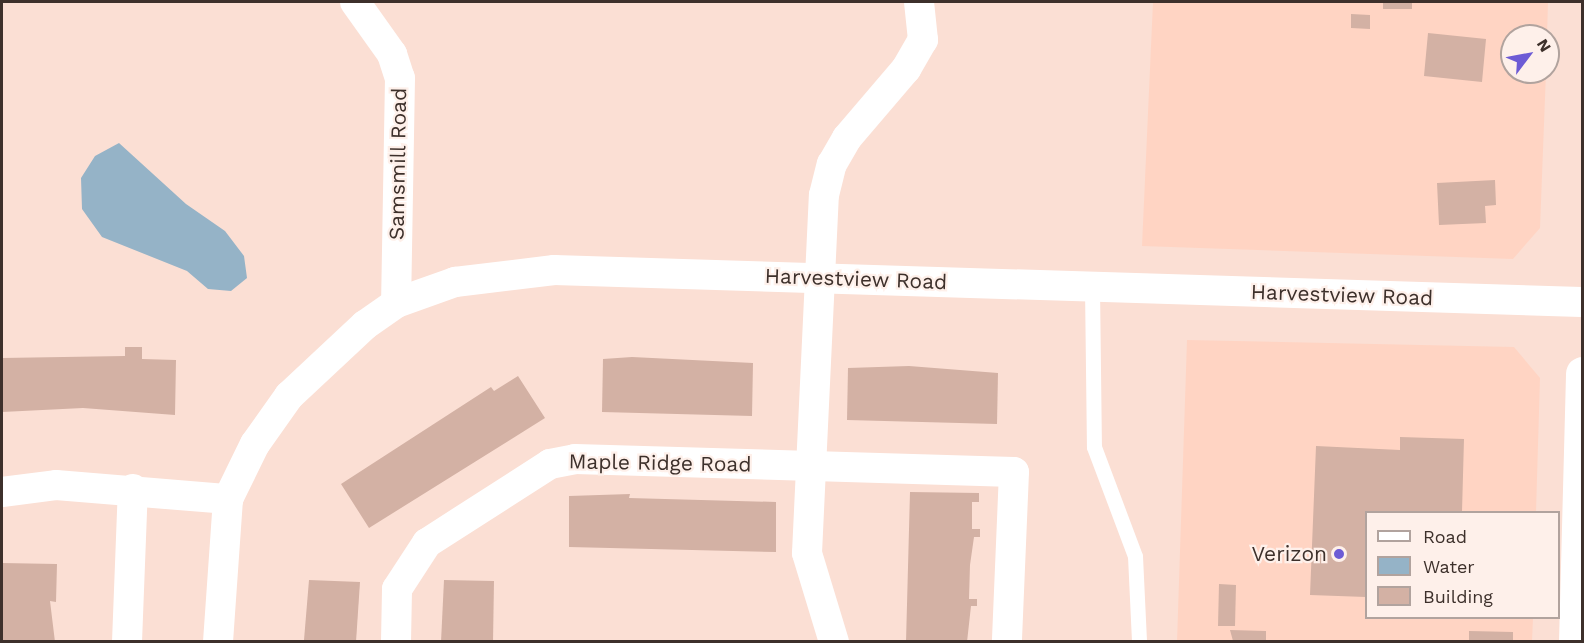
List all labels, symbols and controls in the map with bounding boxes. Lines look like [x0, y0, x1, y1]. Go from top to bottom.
north arrow [1500, 24, 1560, 84]
text: N [1533, 35, 1555, 55]
street label: Samsmill Road [384, 87, 412, 241]
street label: Harvestview Road [764, 263, 948, 295]
street label: Harvestview Road [1250, 279, 1434, 311]
street label: Maple Ridge Road [568, 449, 752, 477]
legend [1365, 511, 1560, 619]
text: Road [1423, 526, 1467, 547]
place label: Verizon [1251, 541, 1327, 567]
marker: Verizon [1332, 547, 1346, 561]
text: Water [1423, 556, 1475, 577]
text: Building [1423, 586, 1493, 607]

